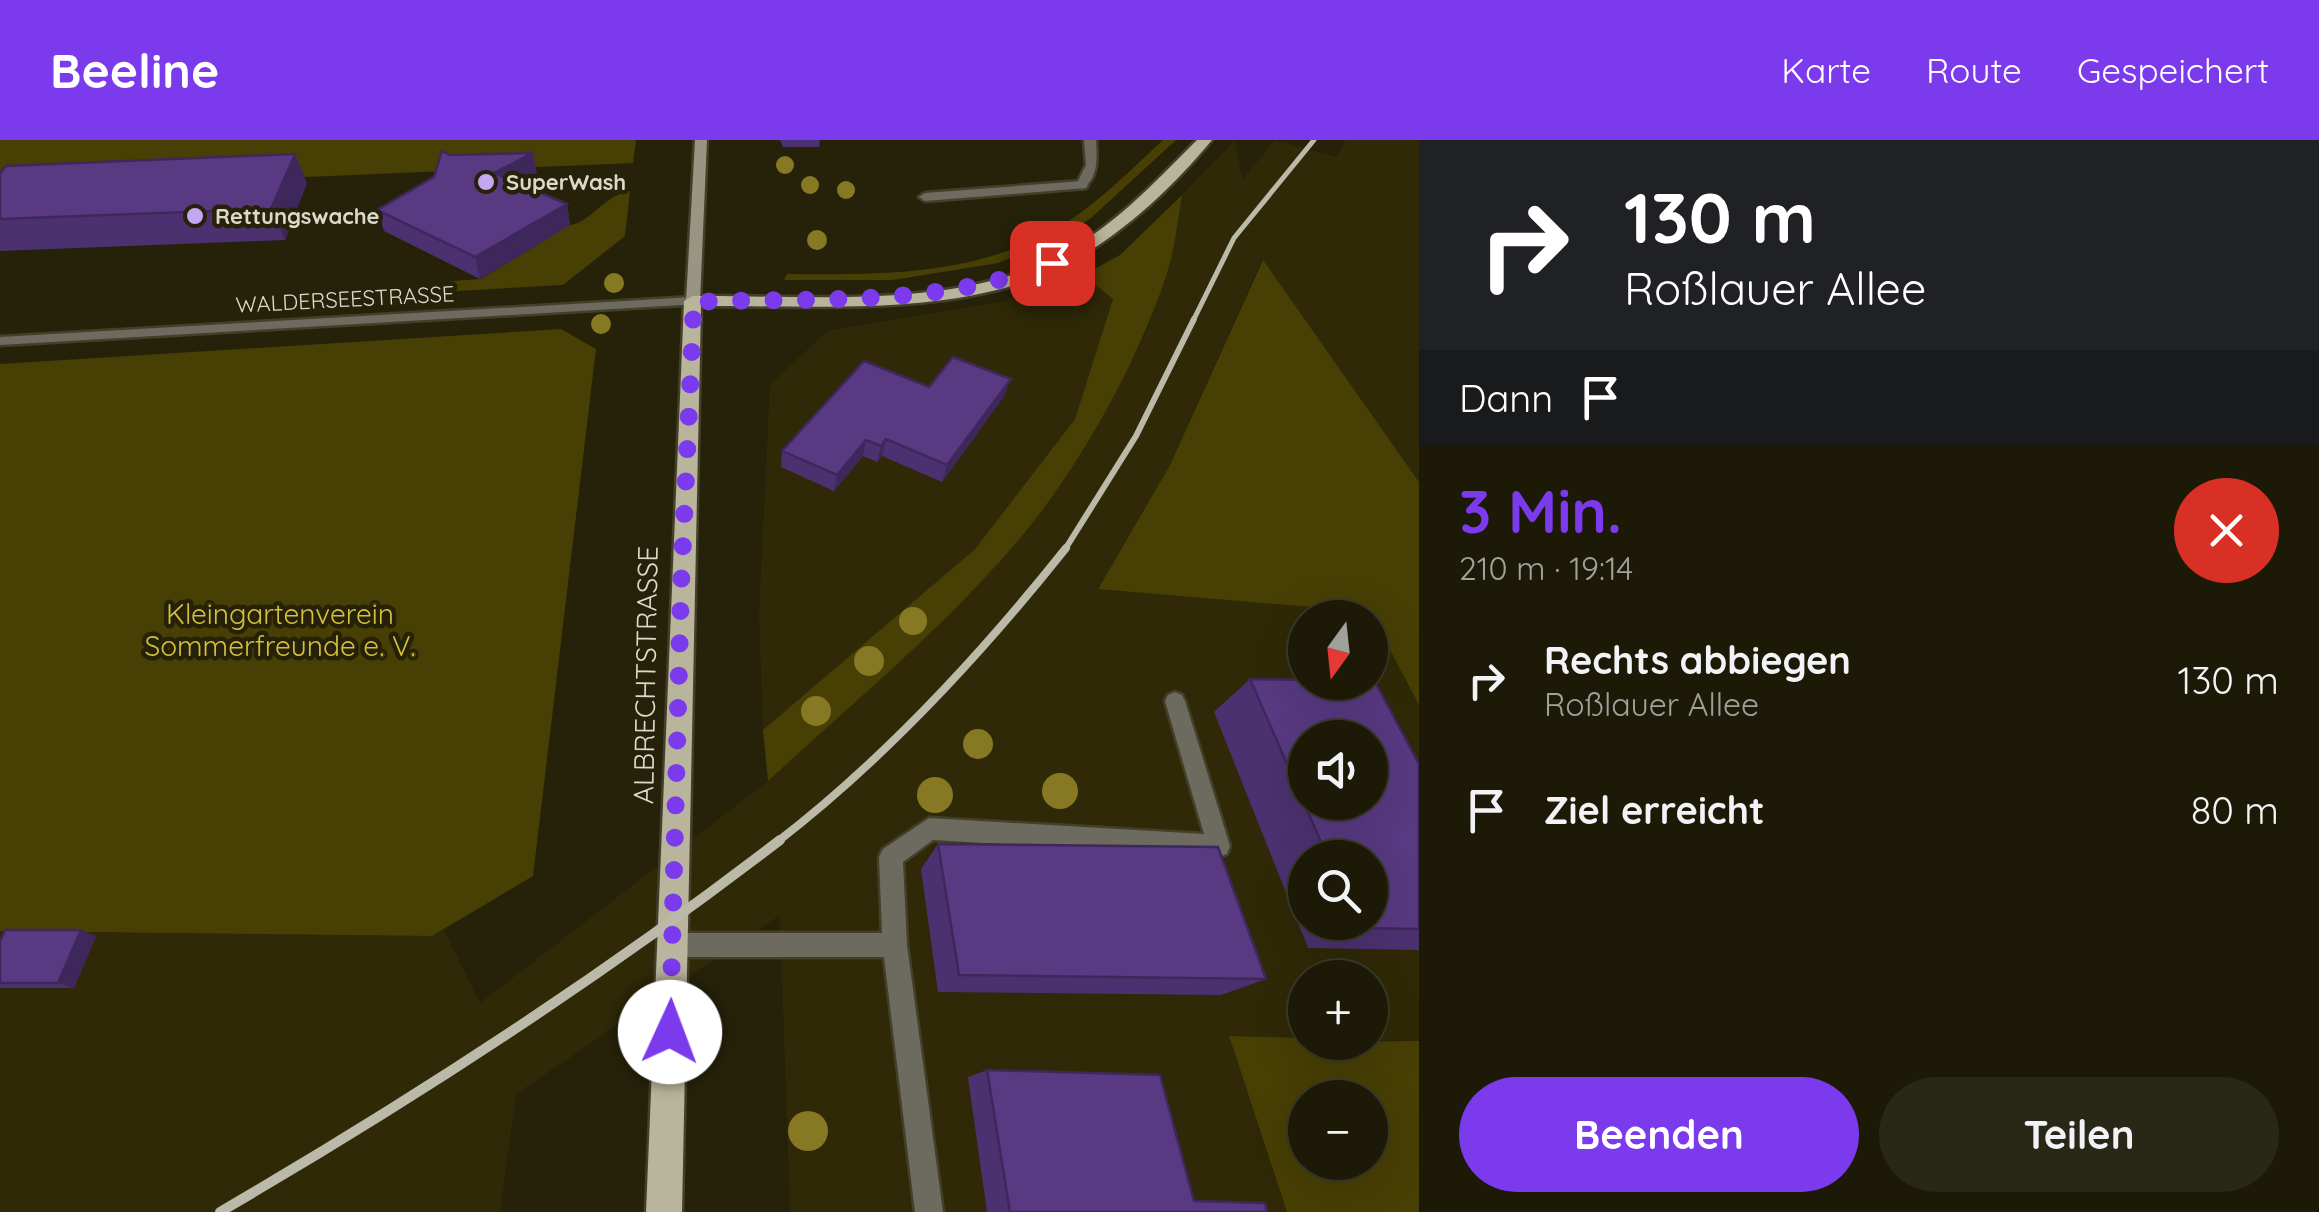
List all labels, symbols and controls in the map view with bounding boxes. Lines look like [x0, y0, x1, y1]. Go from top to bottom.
text: Beeline [50, 40, 219, 100]
text: Karte [1781, 48, 1871, 92]
text: Route [1926, 48, 2022, 92]
text: Gespeichert [2077, 48, 2269, 92]
place label: SuperWash [506, 168, 626, 196]
marker: SuperWash [475, 171, 497, 193]
text: 130 m [1624, 173, 1816, 261]
icon: right [1459, 180, 1589, 310]
place label: Rettungswache [215, 202, 380, 230]
marker: Rettungswache [184, 205, 206, 227]
pin [1010, 221, 1095, 306]
icon: arrive [1025, 236, 1080, 291]
text: Roßlauer Allee [1624, 260, 1926, 316]
street label: WALDERSEESTRASSE [235, 279, 455, 319]
icon: arrive [1573, 370, 1628, 425]
text: Dann [1459, 374, 1553, 422]
text: 3 Min. [1459, 473, 1622, 548]
button: close [2174, 478, 2279, 583]
street label: ALBRECHTSTRASSE [625, 546, 665, 804]
text: 210 m · 19:14 [1459, 548, 1633, 588]
park label: Kleingartenverein Sommerfreunde e. V. [144, 596, 416, 663]
north arrow [1288, 600, 1388, 700]
map controls [1288, 600, 1388, 1180]
text: Rechts abbiegen [1544, 636, 1851, 684]
icon: right [1459, 653, 1514, 708]
text: 130 m [2177, 656, 2279, 704]
text: Roßlauer Allee [1544, 684, 1759, 724]
button: sound [1288, 720, 1388, 820]
icon: arrive [1459, 783, 1514, 838]
text: Ziel erreicht [1544, 786, 1764, 834]
text: 80 m [2191, 786, 2279, 834]
button: search [1288, 840, 1388, 940]
button: + [1288, 960, 1388, 1060]
position arrow [618, 980, 722, 1084]
button: Beenden [1459, 1077, 1859, 1192]
button: Teilen [1879, 1077, 2279, 1192]
button: − [1288, 1080, 1388, 1180]

